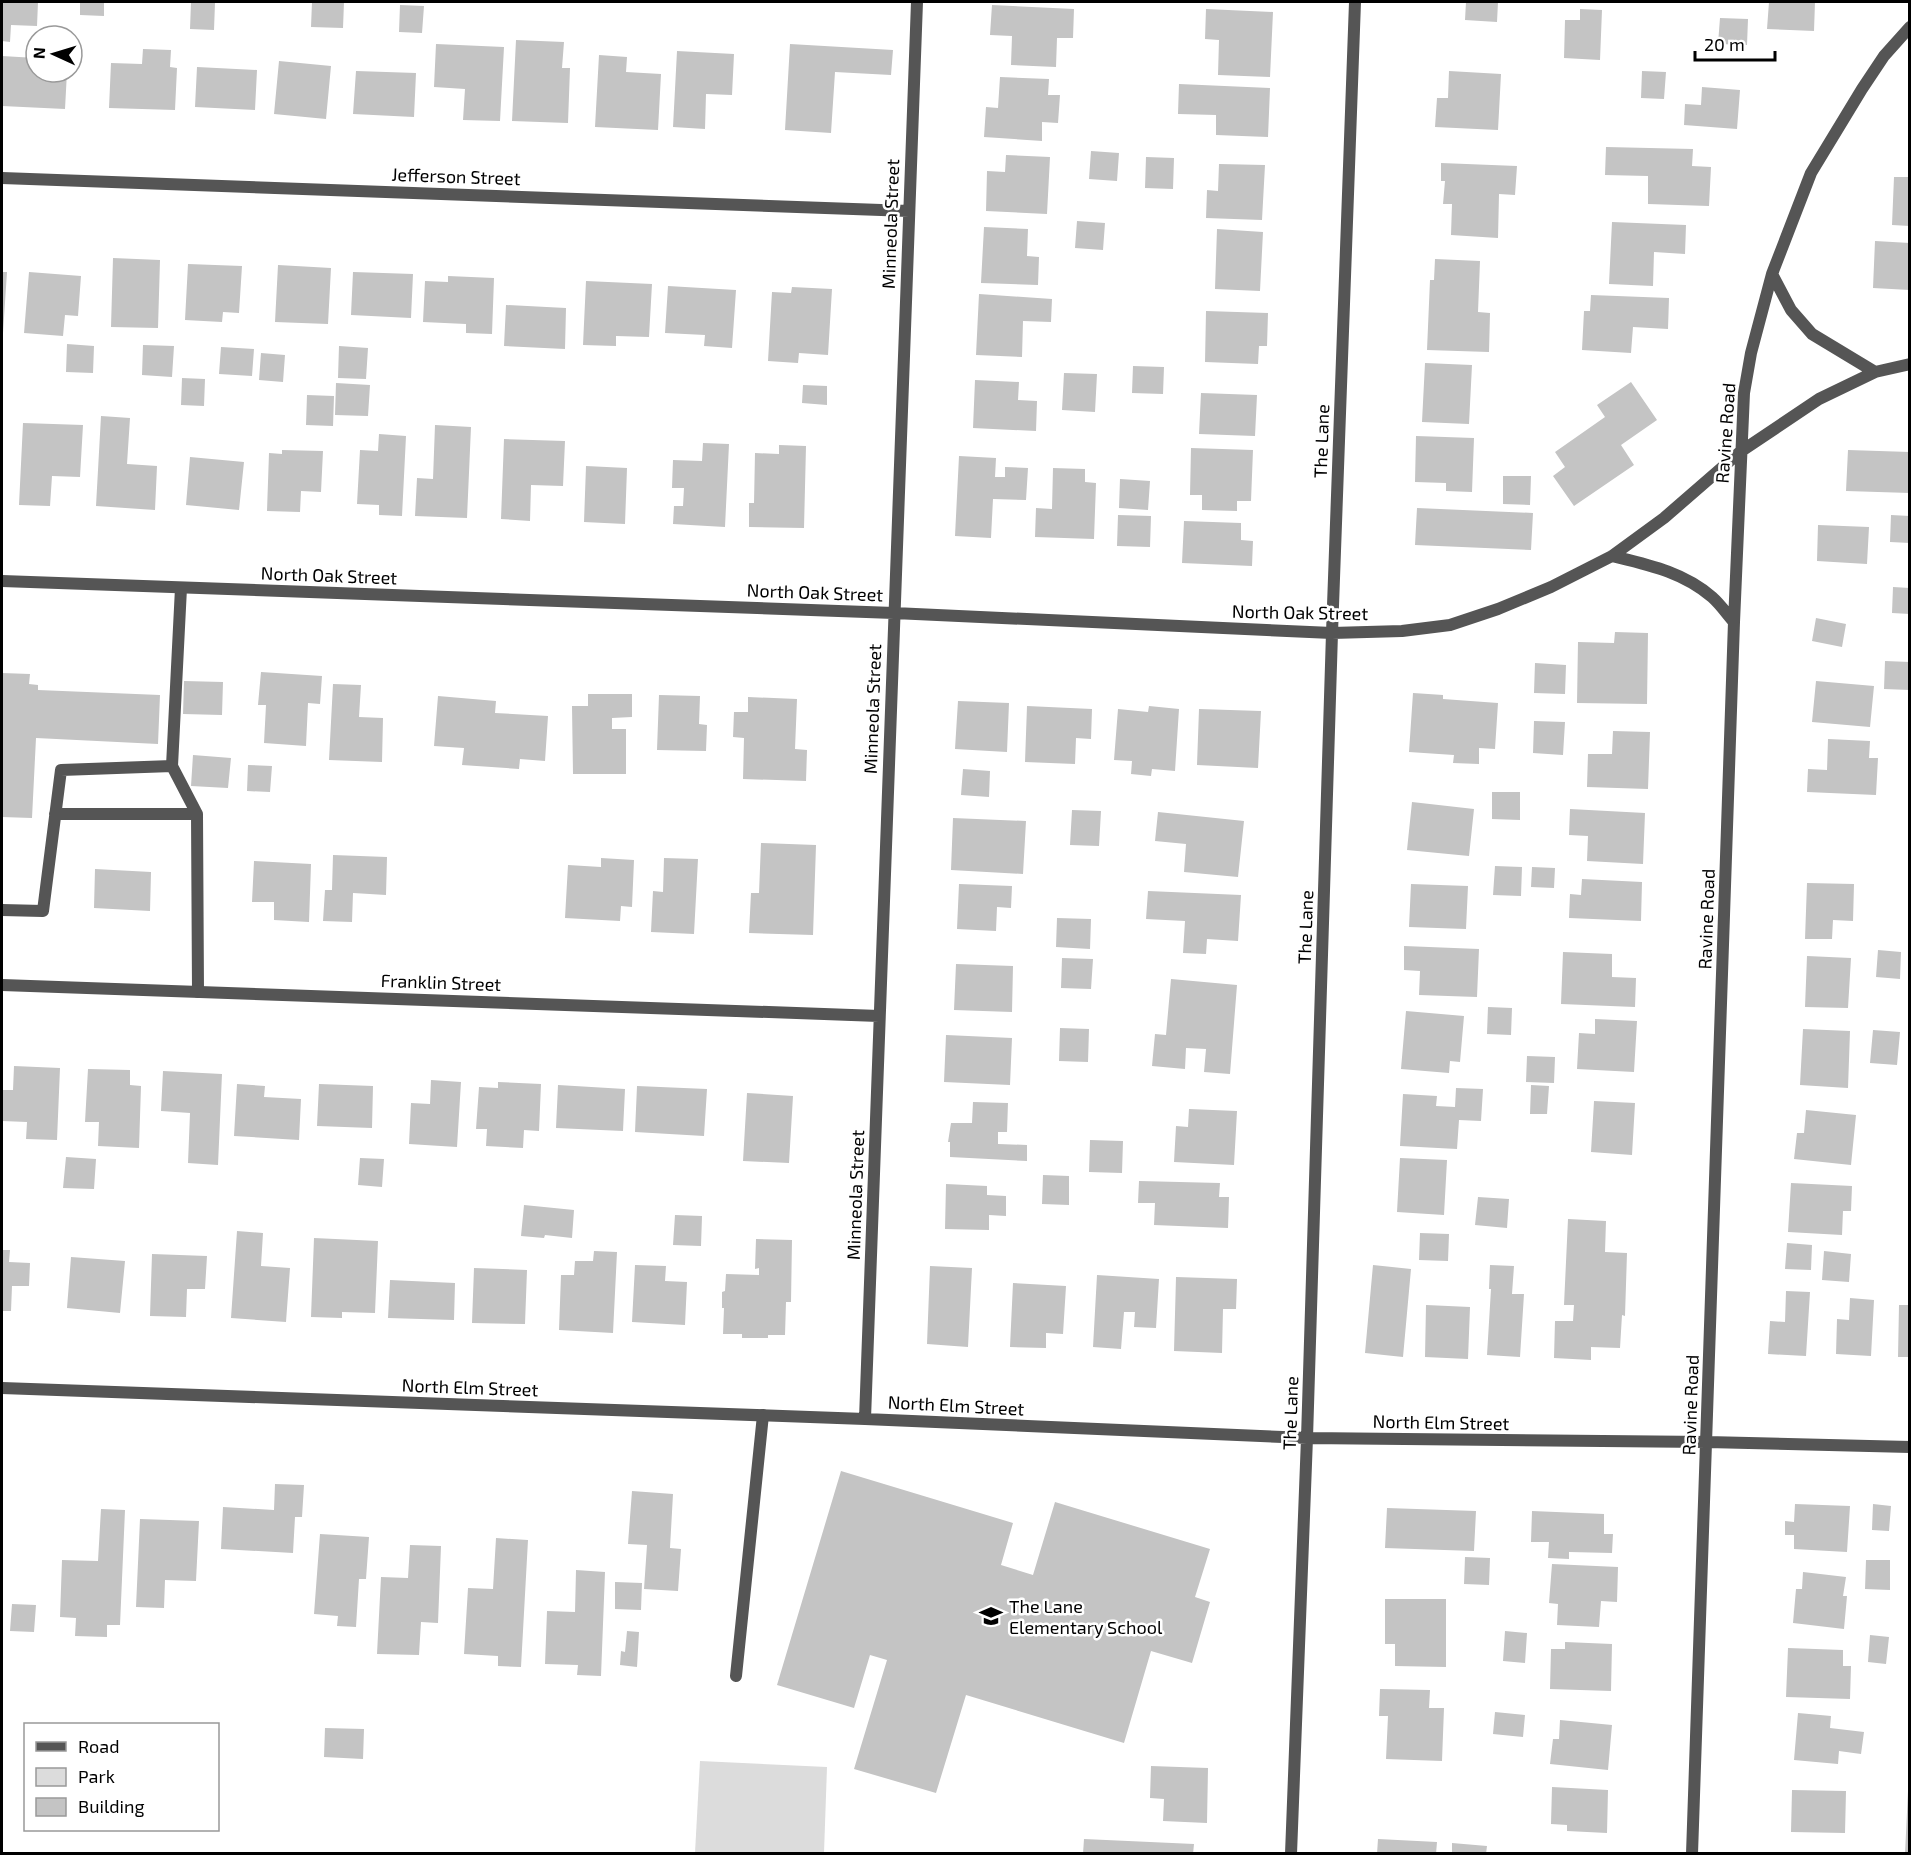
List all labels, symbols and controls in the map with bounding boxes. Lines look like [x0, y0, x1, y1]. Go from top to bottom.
north arrow [24, 24, 84, 84]
scale bar [1695, 24, 1774, 62]
text: 20 m [1704, 33, 1745, 55]
text: N [29, 46, 48, 59]
street label: Minneola Street [877, 158, 903, 290]
street label: Jefferson Street [391, 163, 521, 189]
street label: Ravine Road [1711, 382, 1739, 484]
street label: The Lane [1309, 404, 1333, 478]
street label: North Oak Street [260, 562, 398, 588]
street label: North Oak Street [746, 579, 884, 605]
street label: North Oak Street [1232, 600, 1369, 624]
street label: Minneola Street [859, 643, 885, 775]
street label: Ravine Road [1693, 868, 1719, 970]
street label: The Lane [1293, 890, 1317, 964]
street label: Franklin Street [380, 969, 502, 995]
street label: Minneola Street [842, 1129, 868, 1261]
street label: Ravine Road [1677, 1354, 1703, 1456]
street label: North Elm Street [401, 1374, 539, 1400]
street label: The Lane [1278, 1376, 1302, 1450]
street label: North Elm Street [887, 1390, 1025, 1420]
street label: North Elm Street [1372, 1410, 1510, 1434]
place label: The Lane Elementary School [1009, 1595, 1163, 1638]
school or university icon: The Lane Elementary School [978, 1603, 1004, 1629]
legend [24, 1723, 219, 1831]
text: Road [78, 1735, 119, 1757]
text: Park [78, 1765, 115, 1787]
text: Building [78, 1795, 145, 1817]

